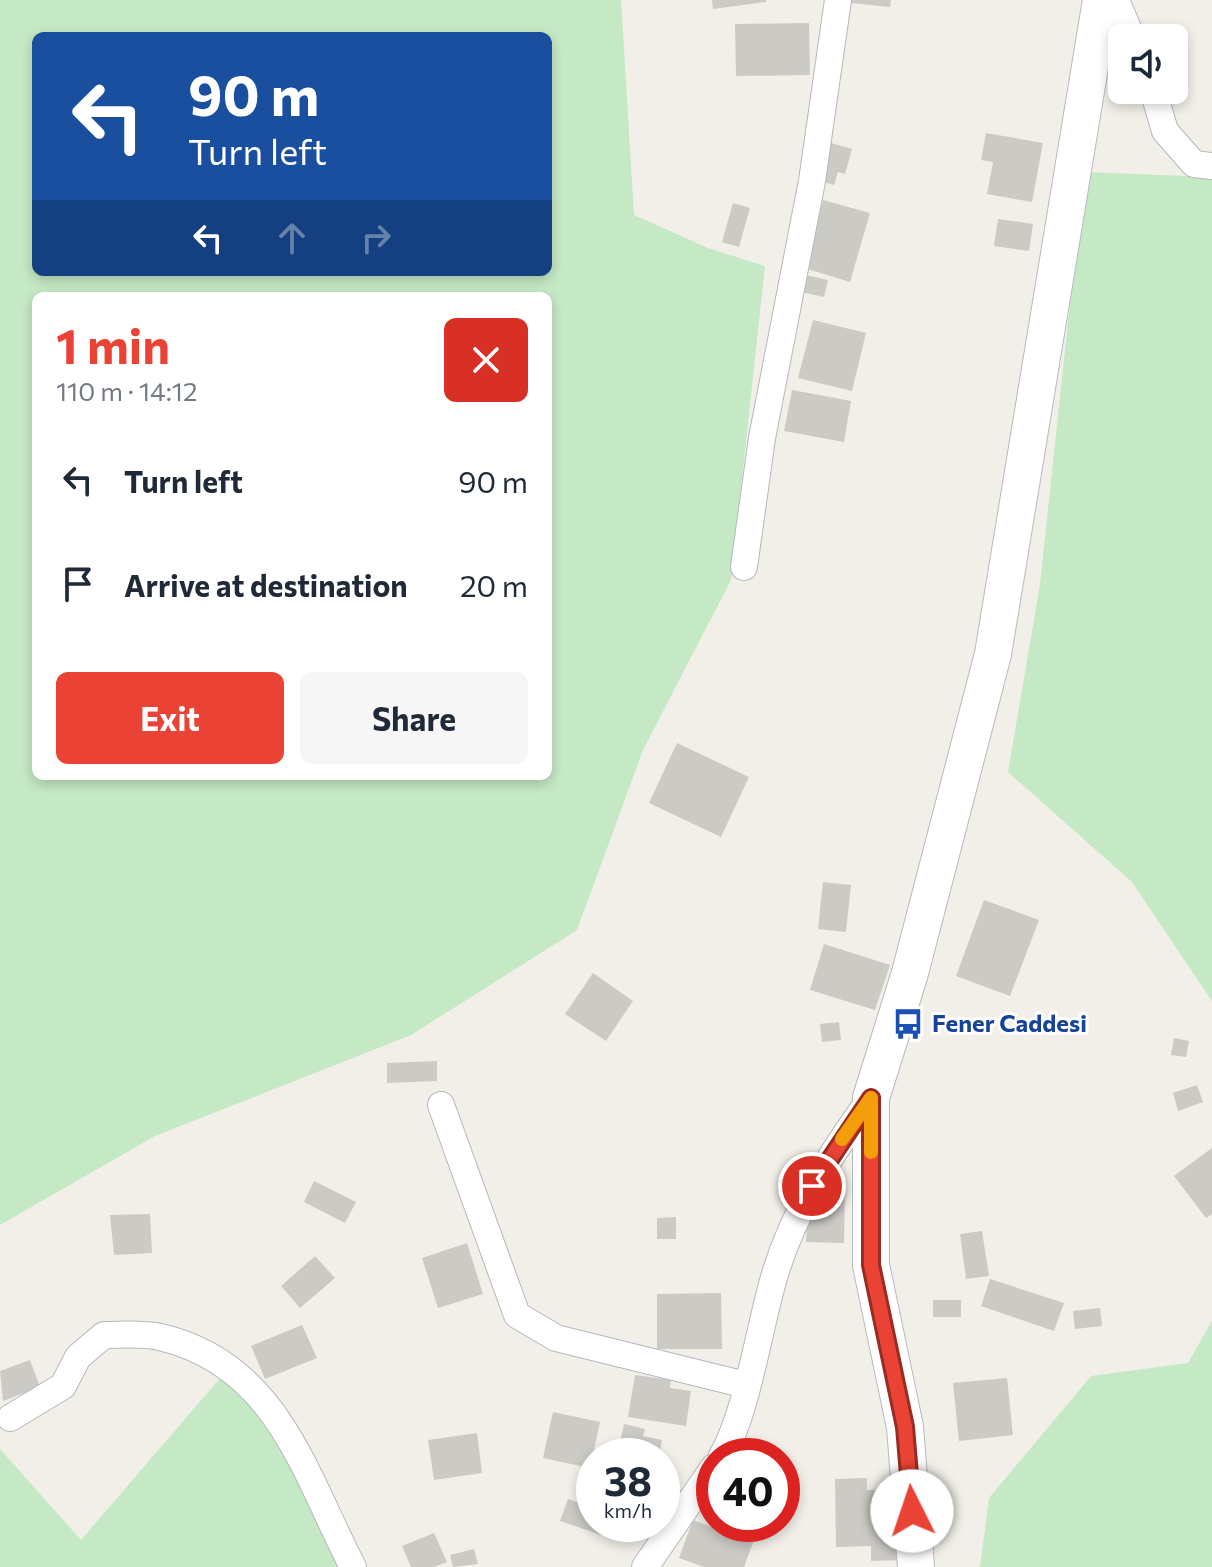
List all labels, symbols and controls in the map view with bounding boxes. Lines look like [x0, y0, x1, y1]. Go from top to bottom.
map controls [1108, 24, 1188, 104]
button: sound [1108, 24, 1188, 104]
text: 90 m [188, 59, 319, 128]
icon: left [56, 64, 160, 168]
text: Turn left [188, 128, 327, 172]
icon: left [186, 216, 230, 260]
icon: ahead [270, 216, 314, 260]
icon: right [354, 216, 398, 260]
text: 1 min [56, 315, 170, 374]
button: close [444, 318, 528, 402]
text: 110 m · 14:12 [56, 375, 197, 406]
icon: left [56, 458, 100, 502]
text: Turn left [124, 462, 243, 499]
text: 90 m [458, 462, 528, 499]
icon: arrive [56, 562, 100, 606]
text: Arrive at destination [124, 566, 408, 603]
text: 20 m [460, 566, 528, 603]
button: Exit [56, 672, 284, 764]
button: Share [300, 672, 528, 764]
bus stop icon: Fener Caddesi [891, 1007, 925, 1041]
place label: Fener Caddesi [932, 1008, 1087, 1037]
pin [778, 1152, 846, 1220]
icon: arrive [790, 1164, 834, 1208]
speed limit sign: 40 [696, 1438, 800, 1542]
text: 38 [604, 1455, 652, 1504]
position arrow [870, 1469, 954, 1553]
text: km/h [604, 1498, 652, 1522]

